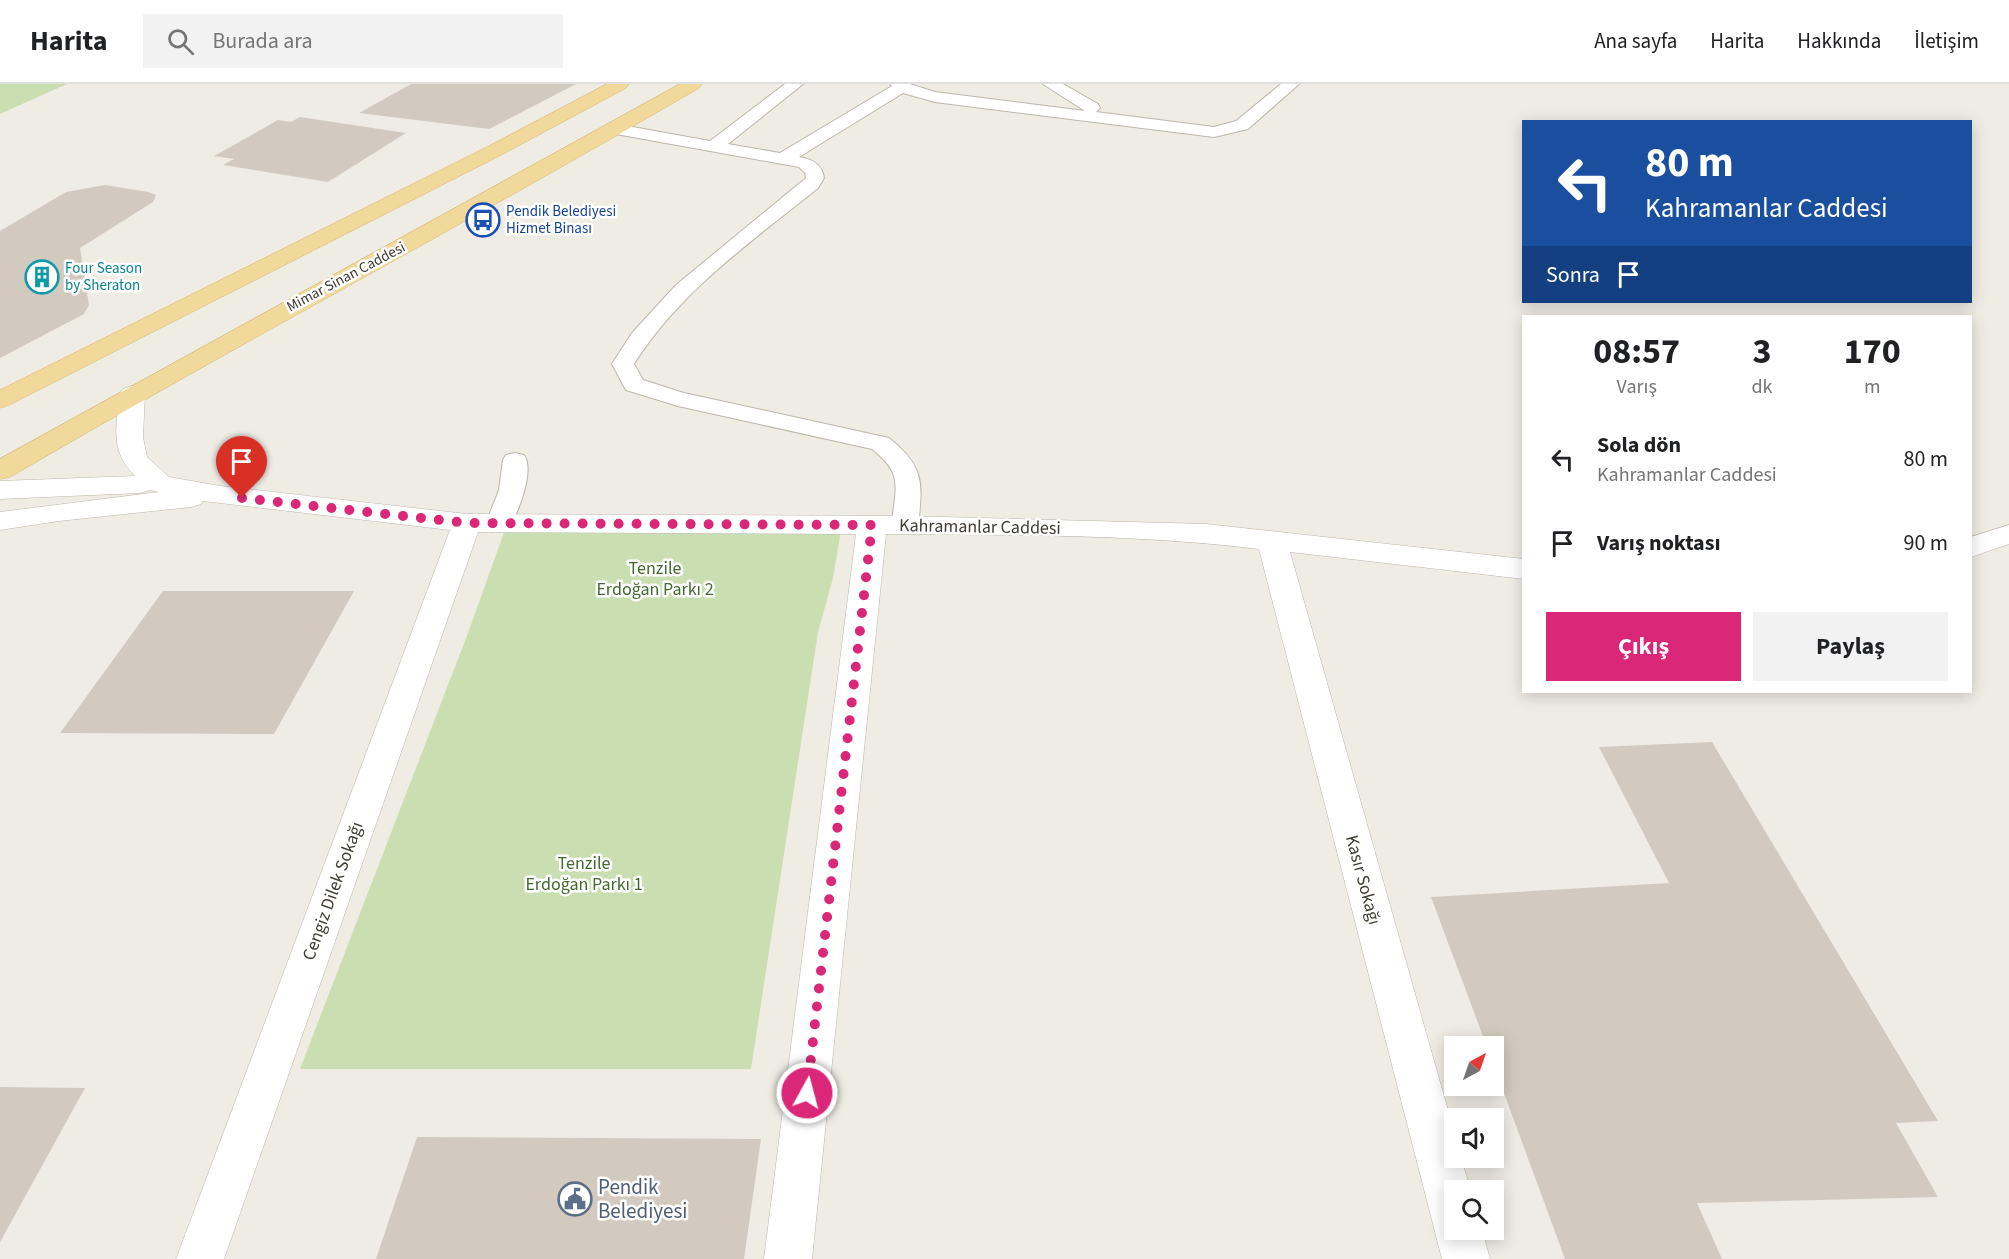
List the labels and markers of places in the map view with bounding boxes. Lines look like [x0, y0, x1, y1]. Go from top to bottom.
place label: Pendik Belediyesi Hizmet Binası [506, 201, 616, 239]
bus stop icon: Pendik Belediyesi Hizmet Binası [465, 202, 501, 238]
place label: Four Season by Sheraton [65, 258, 142, 296]
building icon: Four Season by Sheraton [24, 259, 60, 295]
pin [216, 436, 267, 498]
place label: Pendik Belediyesi [598, 1172, 687, 1226]
public building icon: Pendik Belediyesi [557, 1181, 593, 1217]

